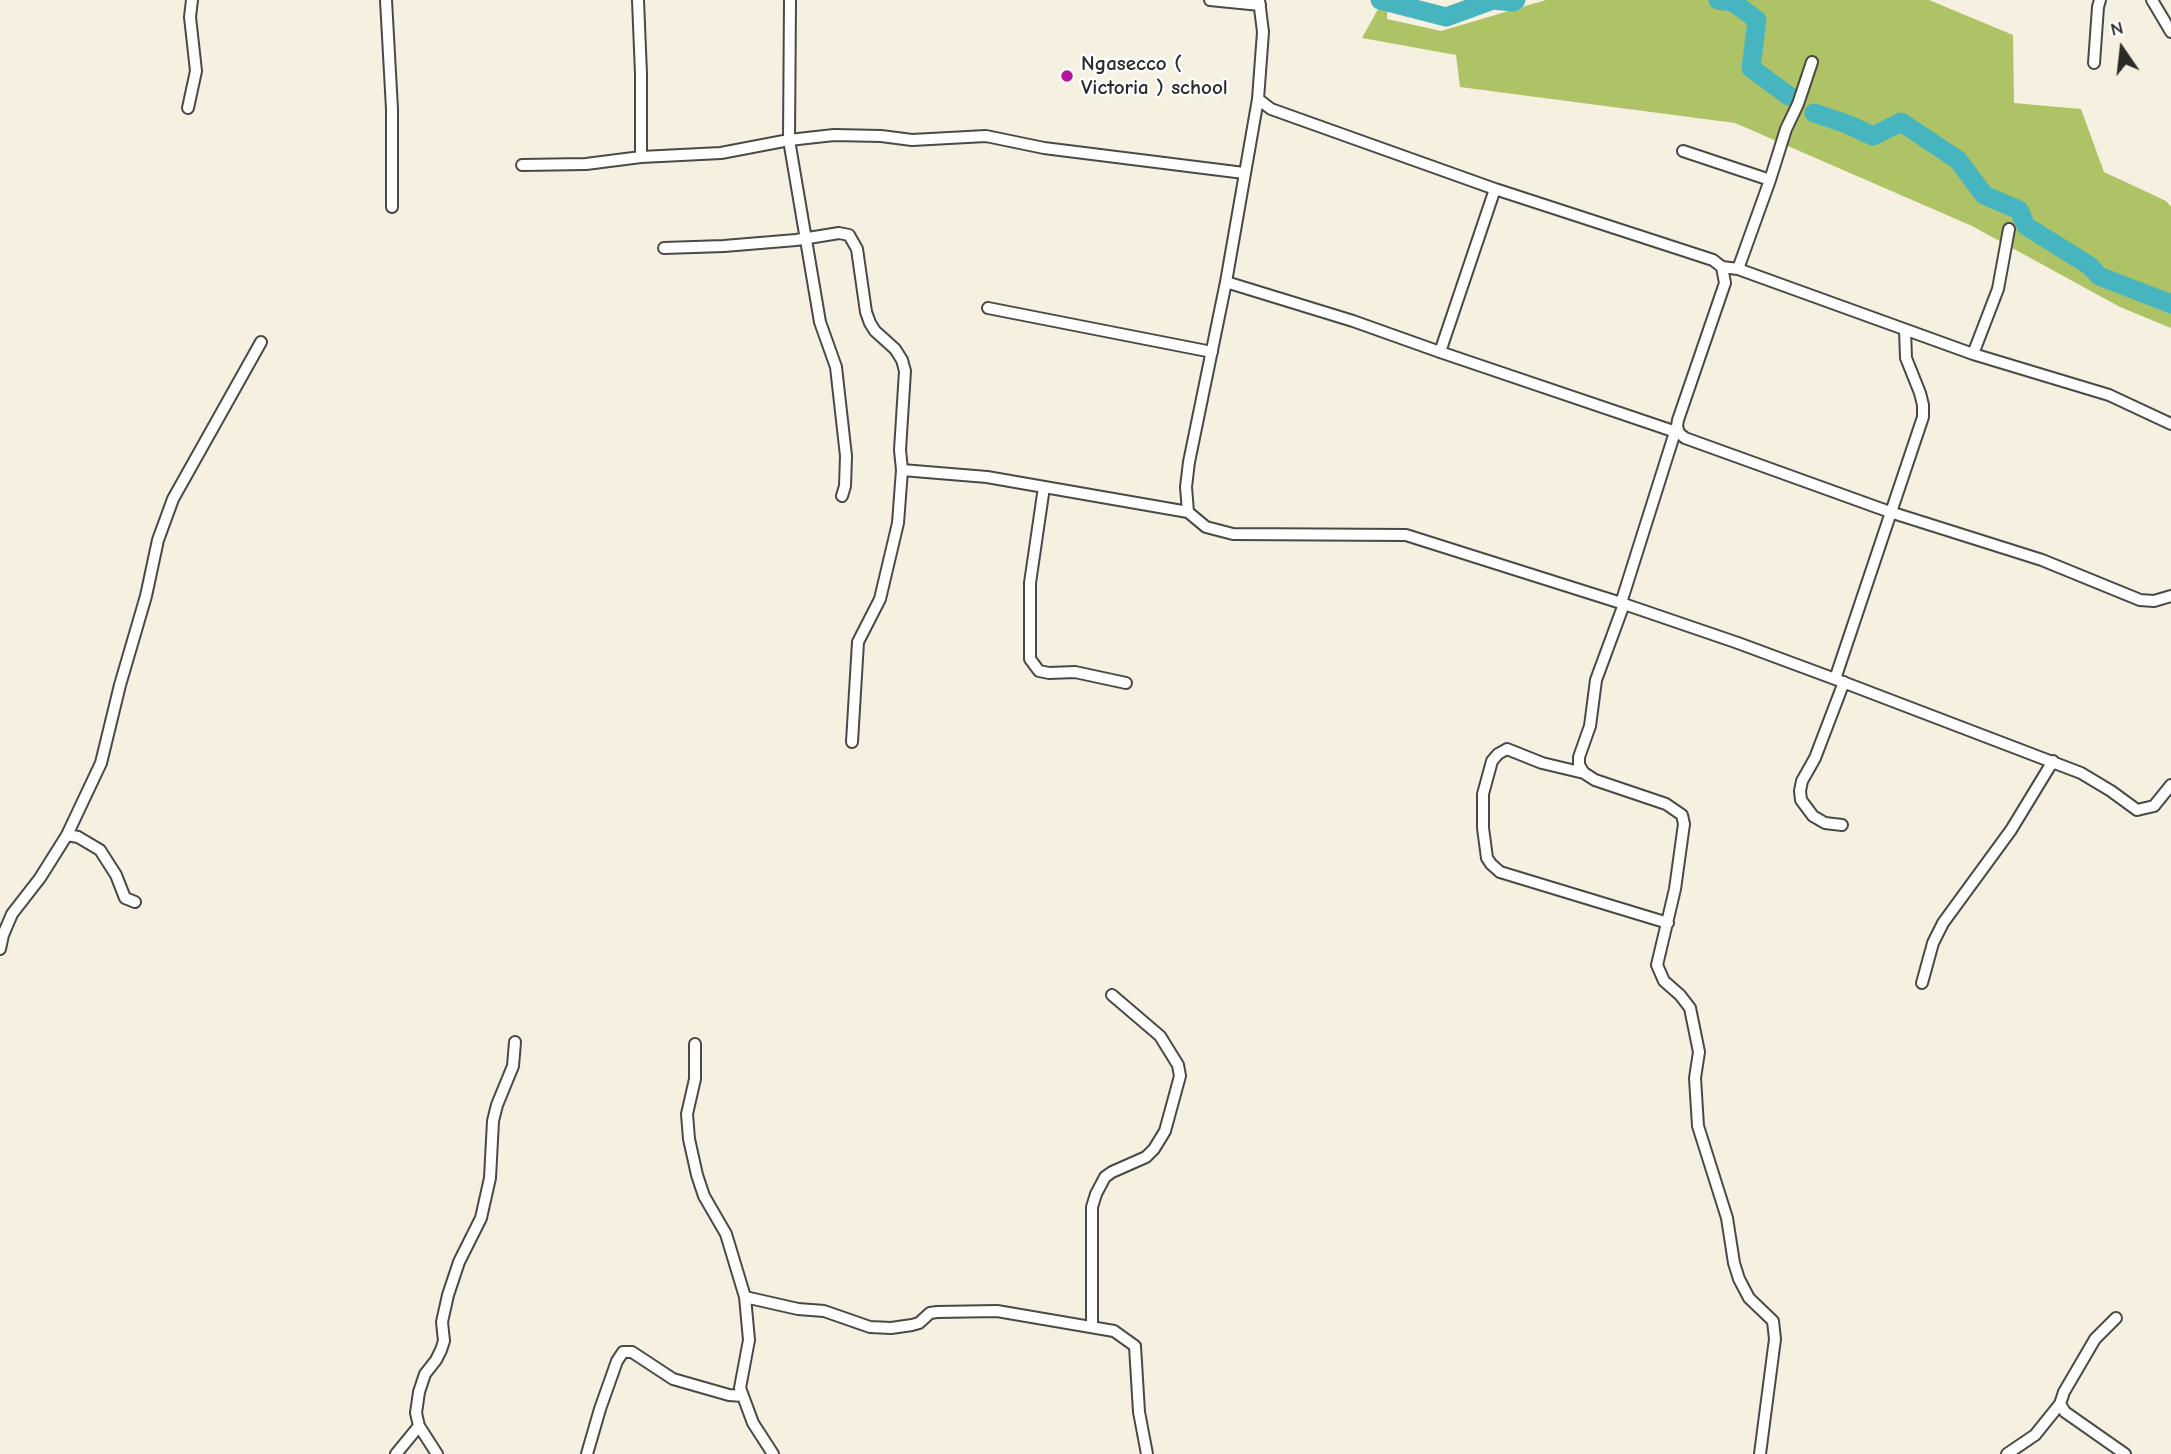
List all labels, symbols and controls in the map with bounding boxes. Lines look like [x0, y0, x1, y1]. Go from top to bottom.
north arrow [2087, 14, 2157, 84]
text: N [2108, 16, 2126, 41]
place label: Ngasecco ( Victoria ) school [1081, 51, 1228, 101]
marker: Ngasecco ( Victoria ) school [1059, 68, 1075, 84]

